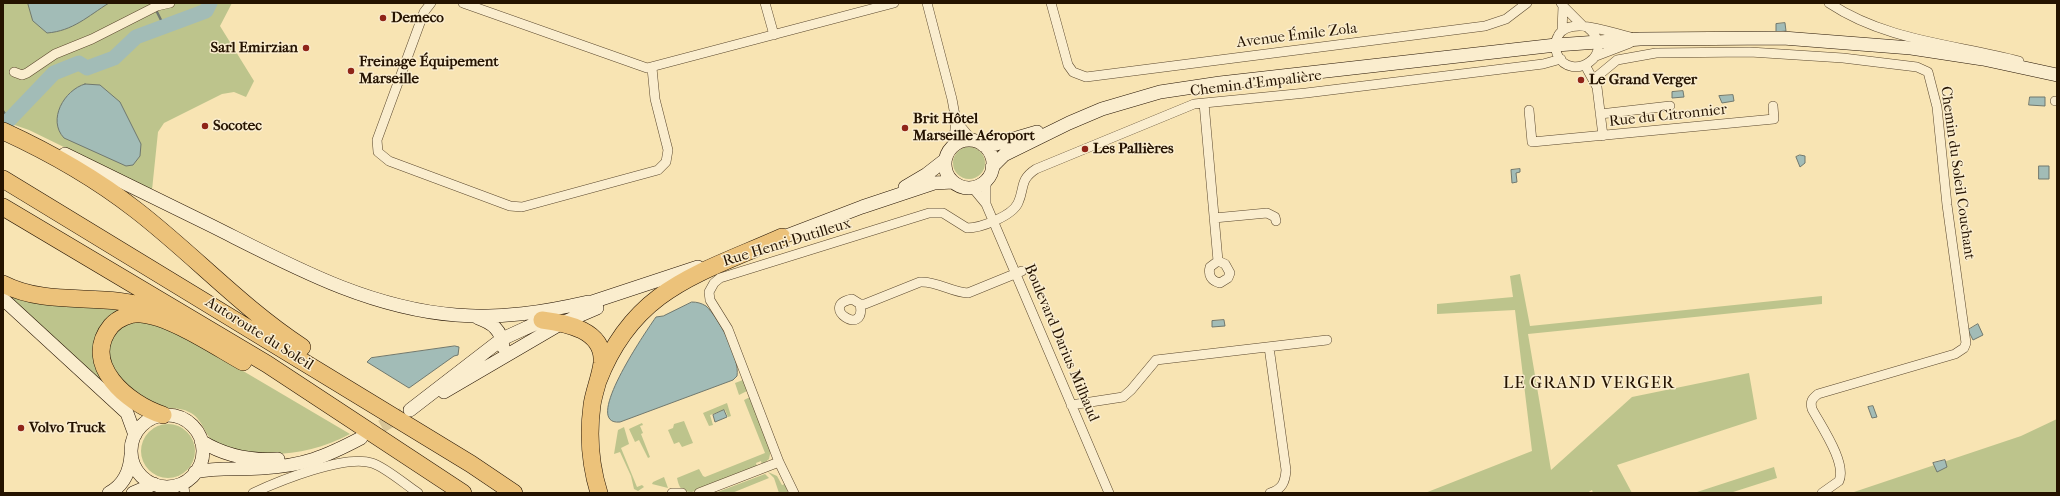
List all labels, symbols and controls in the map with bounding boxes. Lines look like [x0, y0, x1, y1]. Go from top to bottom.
place label: Demeco [391, 9, 444, 27]
marker: Demeco [378, 13, 388, 23]
street label: Avenue Émile Zola [1236, 20, 1358, 52]
place label: Sarl Emirzian [211, 39, 298, 57]
marker: Sarl Emirzian [301, 43, 311, 53]
place label: Freinage Équipement Marseille [359, 53, 499, 88]
marker: Freinage Équipement Marseille [346, 66, 356, 76]
street label: Chemin d'Empalière [1189, 67, 1323, 101]
place label: Le Grand Verger [1589, 71, 1697, 89]
marker: Le Grand Verger [1576, 75, 1586, 85]
street label: Chemin du Soleil Couchant [1936, 85, 1978, 261]
street label: Rue du Citronnier [1608, 101, 1728, 131]
place label: Brit Hôtel Marseille Aéroport [913, 110, 1035, 145]
place label: Socotec [213, 117, 262, 135]
marker: Socotec [200, 121, 210, 131]
marker: Brit Hôtel Marseille Aéroport [900, 123, 910, 133]
place label: Les Pallières [1093, 140, 1173, 158]
marker: Les Pallières [1080, 144, 1090, 154]
street label: Rue Henri Dutilleux [721, 215, 853, 271]
street label: Boulevard Darius Milhaud [1020, 262, 1102, 424]
street label: Autoroute du Soleil [202, 293, 316, 375]
district label: LE GRAND VERGER [1503, 374, 1675, 394]
place label: Volvo Truck [29, 419, 106, 437]
marker: Volvo Truck [16, 423, 26, 433]

